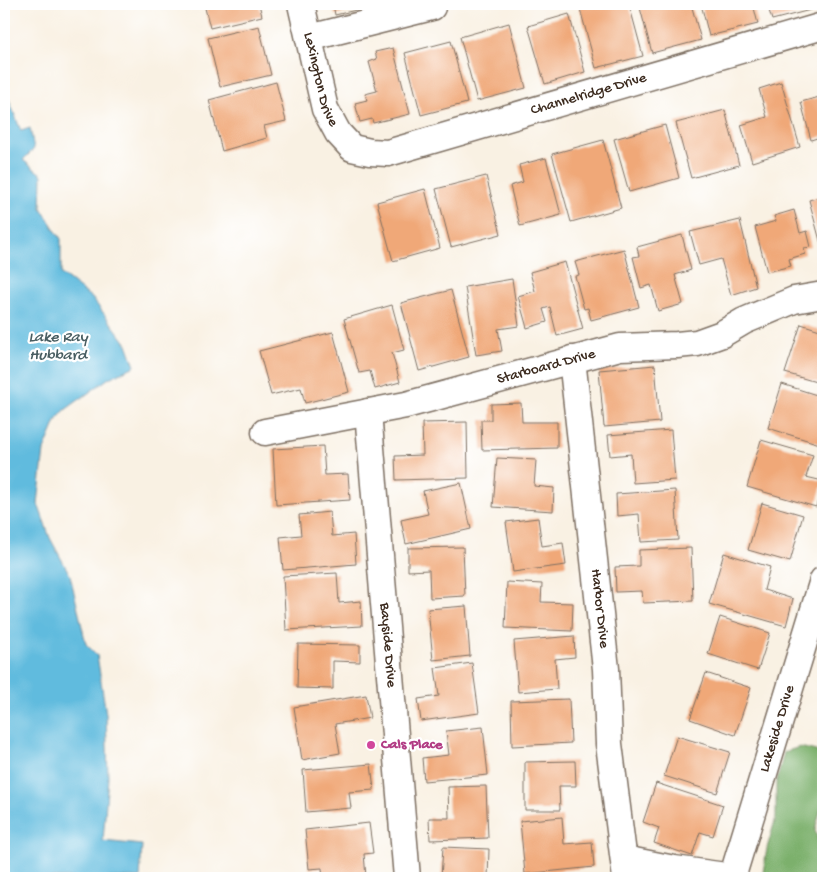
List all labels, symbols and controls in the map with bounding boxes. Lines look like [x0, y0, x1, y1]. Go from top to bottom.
street label: Lexington Drive [299, 31, 342, 130]
street label: Channelridge Drive [529, 69, 649, 120]
water label: Lake Ray Hubbard [28, 329, 89, 366]
street label: Starboard Drive [495, 345, 598, 389]
street label: Harbor Drive [586, 568, 613, 649]
street label: Bayside Drive [375, 601, 400, 689]
street label: Lakeside Drive [756, 683, 799, 774]
place label: Cals Place [380, 736, 444, 754]
marker: Cals Place [365, 739, 377, 751]

